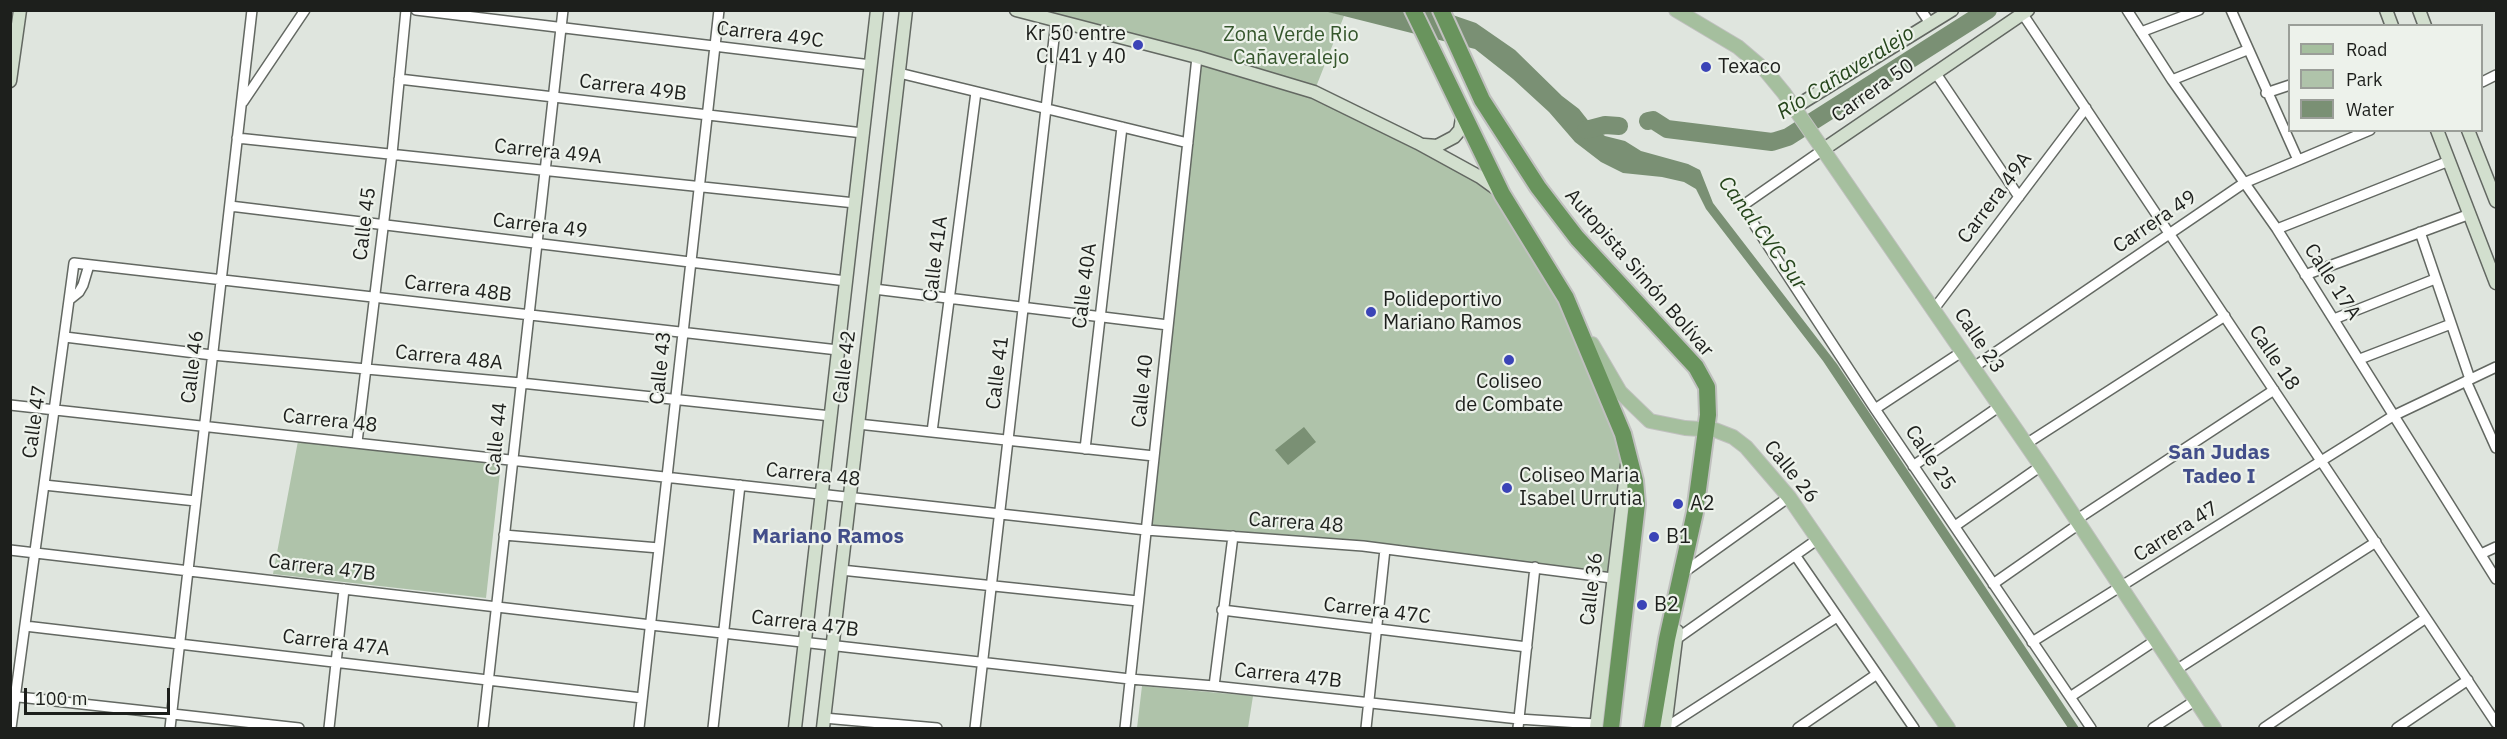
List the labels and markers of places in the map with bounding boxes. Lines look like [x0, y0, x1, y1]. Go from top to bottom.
place label: Kr 50 entre Cl 41 y 40 [1025, 22, 1126, 69]
marker: Kr 50 entre Cl 41 y 40 [1131, 38, 1145, 52]
place label: Texaco [1718, 55, 1781, 79]
marker: Texaco [1699, 60, 1713, 74]
place label: Polideportivo Mariano Ramos [1383, 288, 1522, 335]
marker: Polideportivo Mariano Ramos [1364, 305, 1378, 319]
marker: Coliseo de Combate [1502, 353, 1516, 367]
place label: Coliseo de Combate [1455, 370, 1563, 417]
place label: Coliseo Maria Isabel Urrutia [1519, 464, 1642, 511]
marker: Coliseo Maria Isabel Urrutia [1500, 481, 1514, 495]
place label: A2 [1690, 492, 1715, 516]
marker: A2 [1671, 497, 1685, 511]
place label: B1 [1666, 525, 1691, 549]
marker: B1 [1647, 530, 1661, 544]
place label: B2 [1654, 593, 1679, 617]
marker: B2 [1635, 598, 1649, 612]

